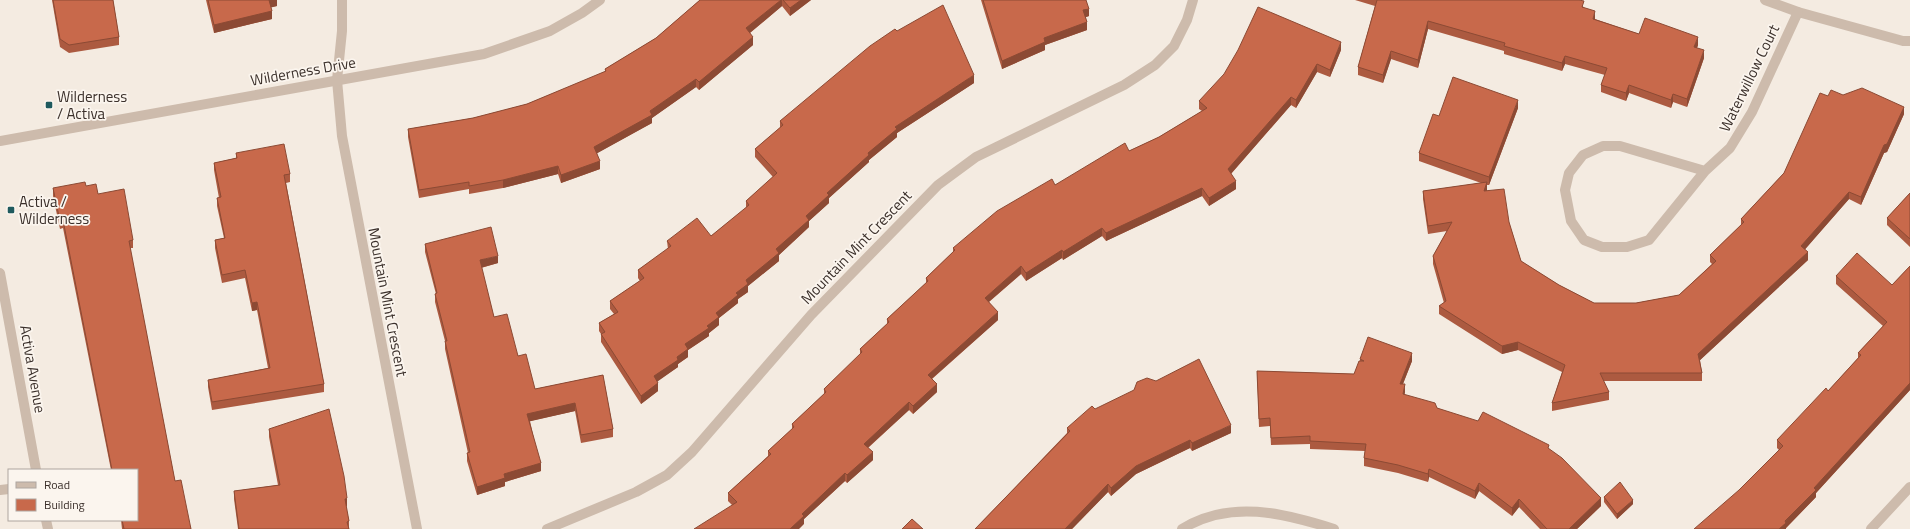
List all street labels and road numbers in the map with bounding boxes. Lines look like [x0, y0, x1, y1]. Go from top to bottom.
street label: Waterwillow Court [1713, 20, 1785, 136]
street label: Wilderness Drive [249, 50, 357, 92]
street label: Mountain Mint Crescent [795, 184, 917, 309]
street label: Mountain Mint Crescent [362, 226, 414, 379]
street label: Activa Avenue [14, 323, 52, 415]

